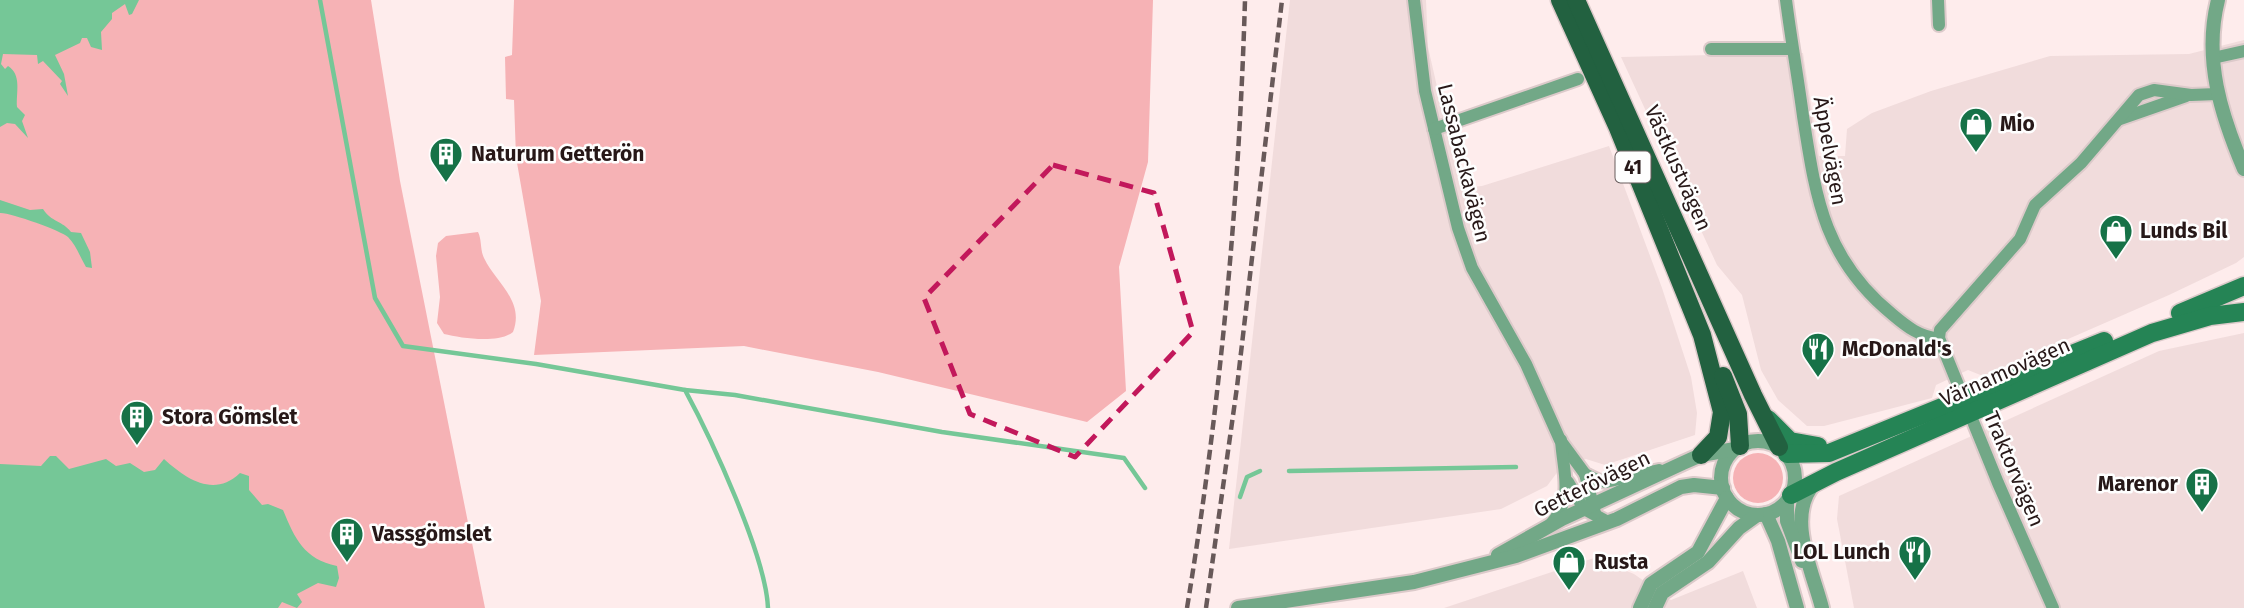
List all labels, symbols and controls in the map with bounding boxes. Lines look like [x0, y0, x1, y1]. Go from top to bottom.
street label: Lassabackavägen [1432, 81, 1496, 245]
street label: Äppelvägen [1808, 95, 1852, 207]
street label: Västkustvägen [1639, 101, 1717, 235]
shop icon: Mio [1957, 105, 1995, 154]
place label: Mio [2000, 111, 2035, 137]
building icon: Naturum Getterön [427, 135, 465, 184]
place label: Naturum Getterön [471, 141, 644, 167]
road number: 41 [1616, 152, 1650, 182]
shop icon: Lunds Bil [2097, 212, 2135, 261]
place label: Lunds Bil [2140, 218, 2228, 244]
restaurant icon: McDonald's [1799, 330, 1837, 379]
street label: Värnamovägen [1936, 332, 2074, 412]
place label: McDonald's [1842, 336, 1952, 362]
building icon: Stora Gömslet [118, 398, 156, 447]
place label: Stora Gömslet [162, 404, 299, 430]
street label: Traktorvägen [1978, 407, 2050, 531]
street label: Getterövägen [1530, 445, 1654, 523]
building icon: Marenor [2183, 465, 2221, 514]
place label: Marenor [2098, 471, 2179, 497]
building icon: Vassgömslet [328, 515, 366, 564]
place label: Vassgömslet [371, 521, 493, 547]
restaurant icon: LOL Lunch [1896, 533, 1934, 582]
place label: LOL Lunch [1793, 539, 1890, 565]
shop icon: Rusta [1550, 543, 1588, 592]
place label: Rusta [1594, 549, 1648, 575]

